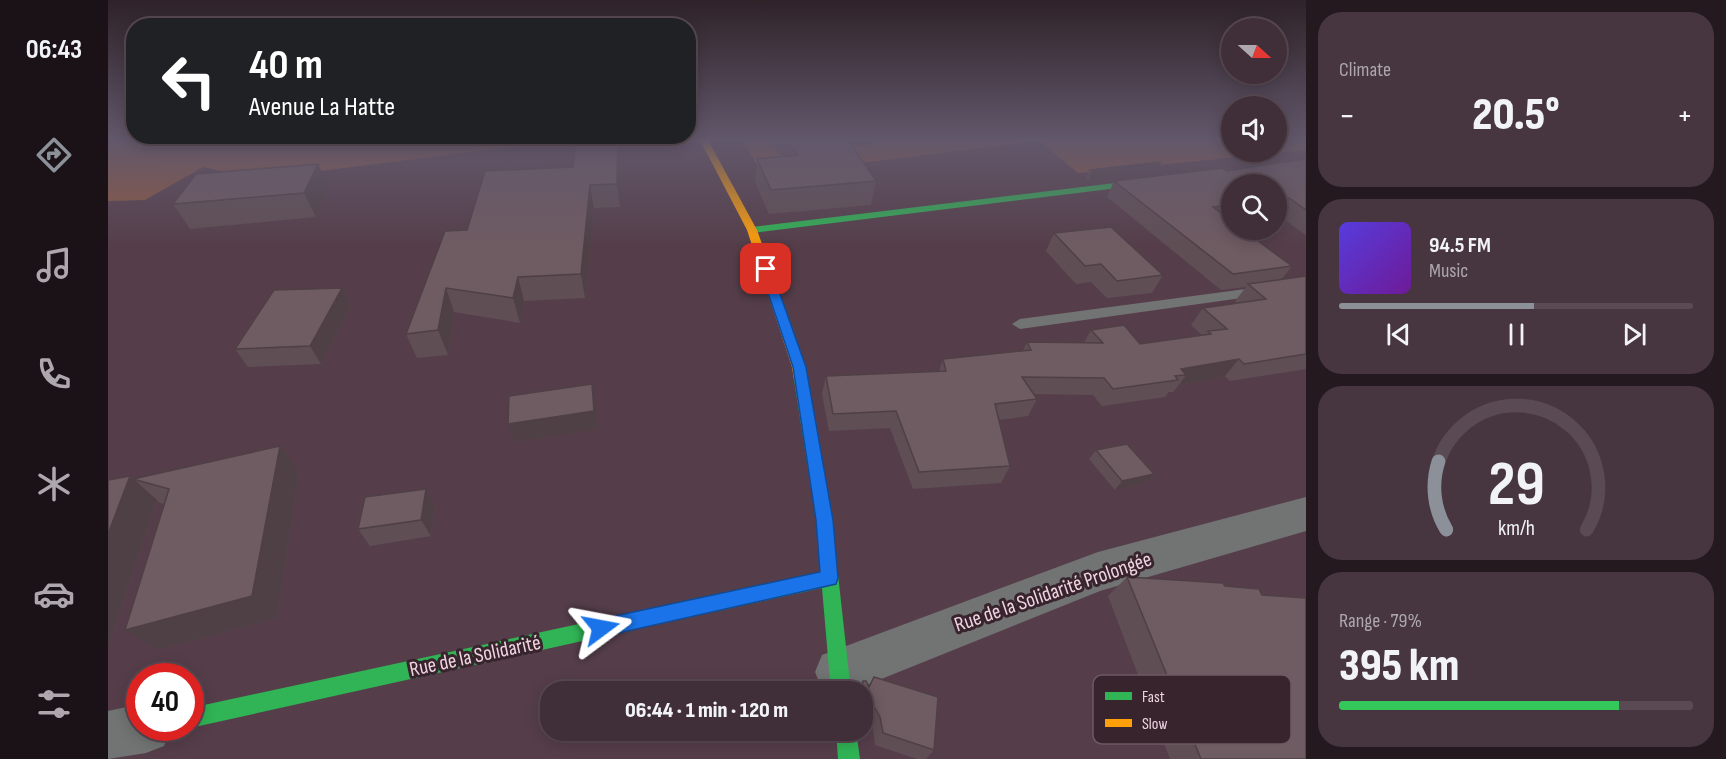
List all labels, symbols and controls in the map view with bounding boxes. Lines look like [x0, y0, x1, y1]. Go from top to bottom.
north arrow [1221, 18, 1287, 84]
map controls [1221, 18, 1287, 240]
text: 06:43 [26, 34, 82, 66]
text: 40 m [249, 40, 323, 91]
icon: left [150, 42, 228, 120]
text: Climate [1339, 58, 1391, 82]
text: 20.5° [1472, 88, 1560, 143]
text: Avenue La Hatte [249, 91, 395, 123]
button: sound [1221, 96, 1287, 162]
text: − [1339, 96, 1355, 136]
text: + [1677, 96, 1693, 136]
icon: directions [33, 134, 75, 176]
button: search [1221, 174, 1287, 240]
text: 94.5 FM [1429, 232, 1491, 259]
pin [740, 243, 791, 294]
icon: music [33, 244, 75, 286]
icon: arrive [749, 252, 782, 285]
text: Music [1429, 259, 1468, 283]
icon: previous [1382, 318, 1415, 351]
icon: pause [1500, 318, 1533, 351]
icon: next [1618, 318, 1651, 351]
icon: phone [33, 353, 75, 395]
text: 29 [1488, 448, 1544, 523]
icon: climate [33, 463, 75, 505]
text: km/h [1497, 516, 1535, 541]
street label: Rue de la Solidarité Prolongée [951, 546, 1155, 638]
icon: car [33, 573, 75, 615]
position arrow [569, 596, 633, 660]
text: Range · 79% [1339, 609, 1422, 633]
street label: Rue de la Solidarité [407, 630, 543, 682]
text: 395 km [1339, 639, 1459, 694]
speed limit sign: 40 [126, 663, 204, 741]
legend [1093, 675, 1291, 744]
icon: filters [33, 683, 75, 725]
text: Fast [1142, 688, 1165, 707]
text: 06:44 · 1 min · 120 m [625, 697, 788, 724]
text: Slow [1142, 715, 1167, 734]

